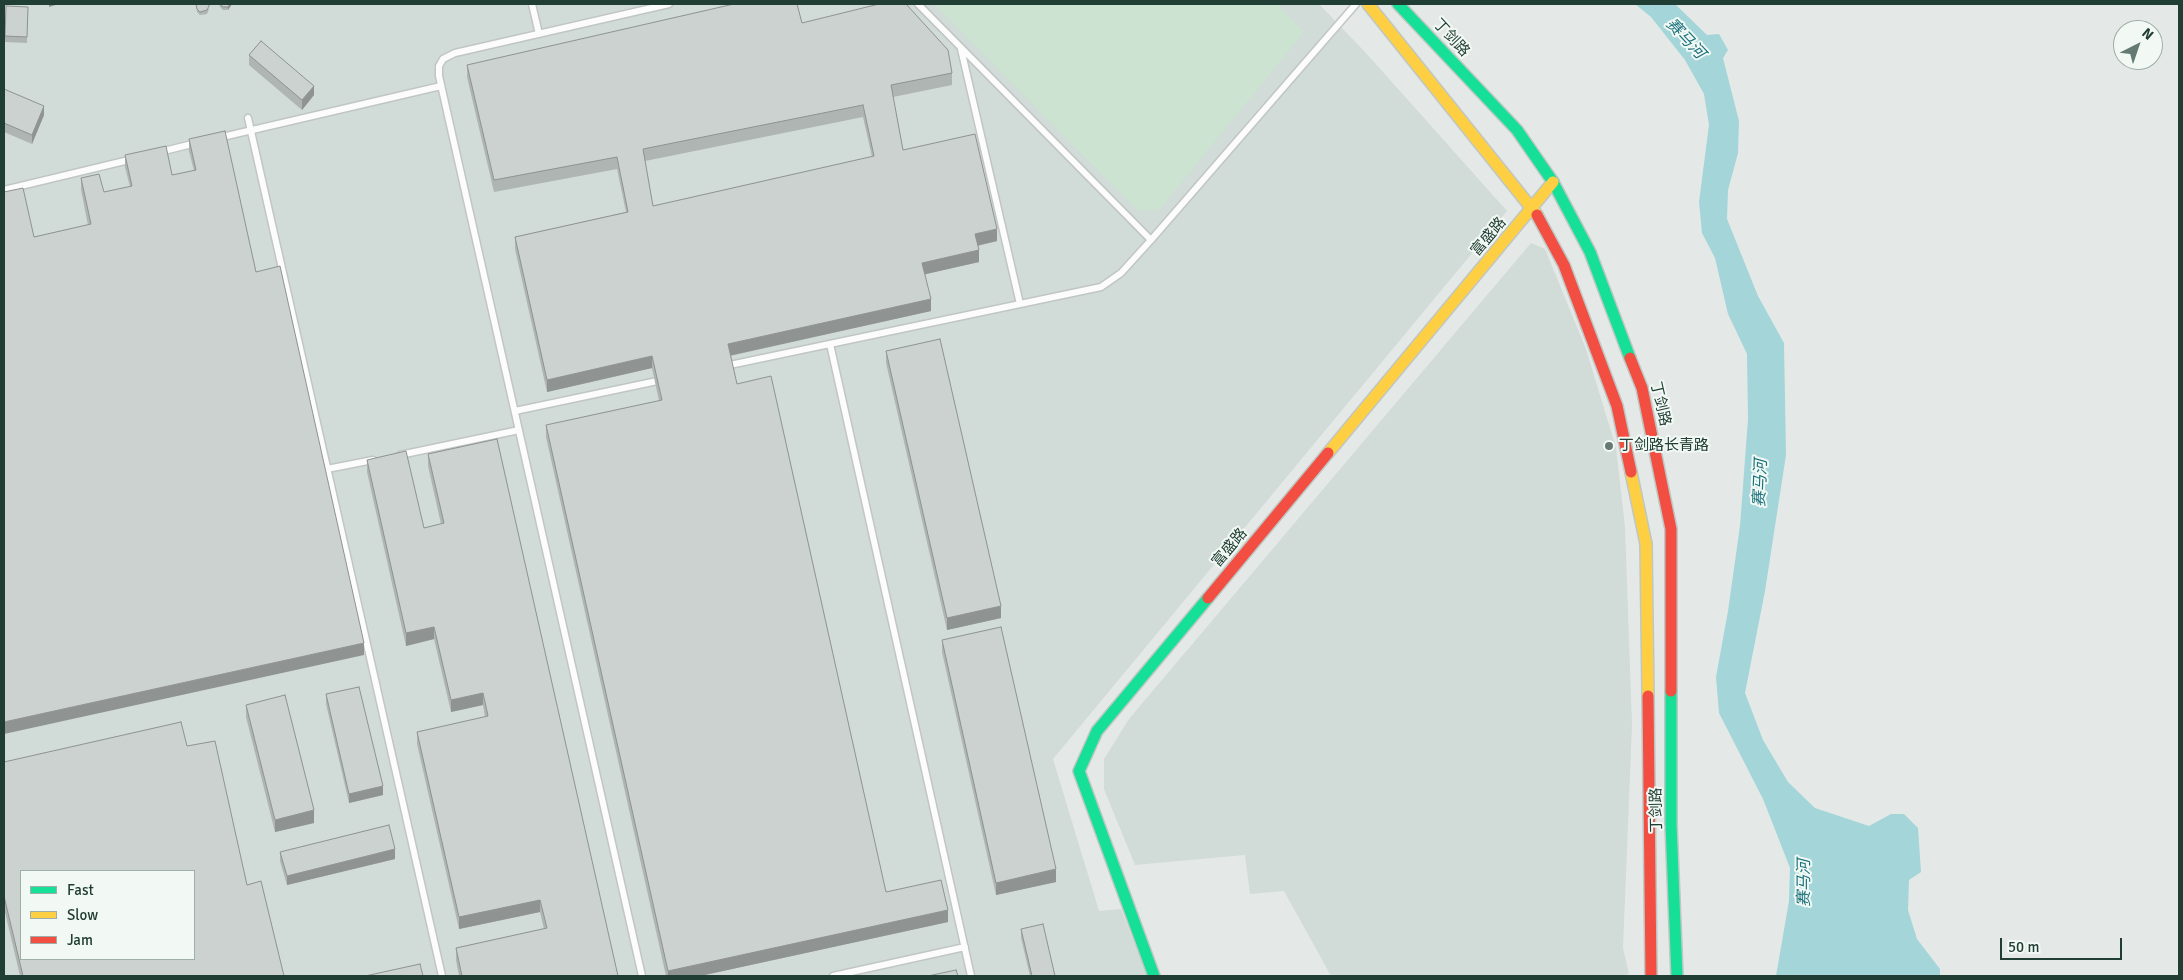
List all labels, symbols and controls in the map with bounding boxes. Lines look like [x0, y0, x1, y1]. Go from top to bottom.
street label: 丁剑路 [1429, 15, 1473, 61]
water label: 赛马河 [1662, 15, 1708, 63]
north arrow [2113, 20, 2163, 70]
text: N [2138, 24, 2157, 44]
street label: 富盛路 [1468, 214, 1510, 260]
street label: 丁剑路 [1646, 380, 1674, 428]
place label: 丁剑路长青路 [1619, 437, 1709, 455]
marker: 丁剑路长青路 [1603, 440, 1615, 452]
water label: 赛马河 [1751, 459, 1771, 507]
street label: 富盛路 [1209, 525, 1251, 571]
street label: 丁剑路 [1648, 787, 1666, 833]
water label: 赛马河 [1795, 859, 1815, 907]
legend [20, 870, 195, 960]
text: Fast [67, 881, 94, 899]
text: Slow [67, 906, 98, 924]
scale bar [2003, 928, 2126, 960]
text: Jam [67, 931, 93, 949]
text: 50 m [2008, 938, 2039, 956]

